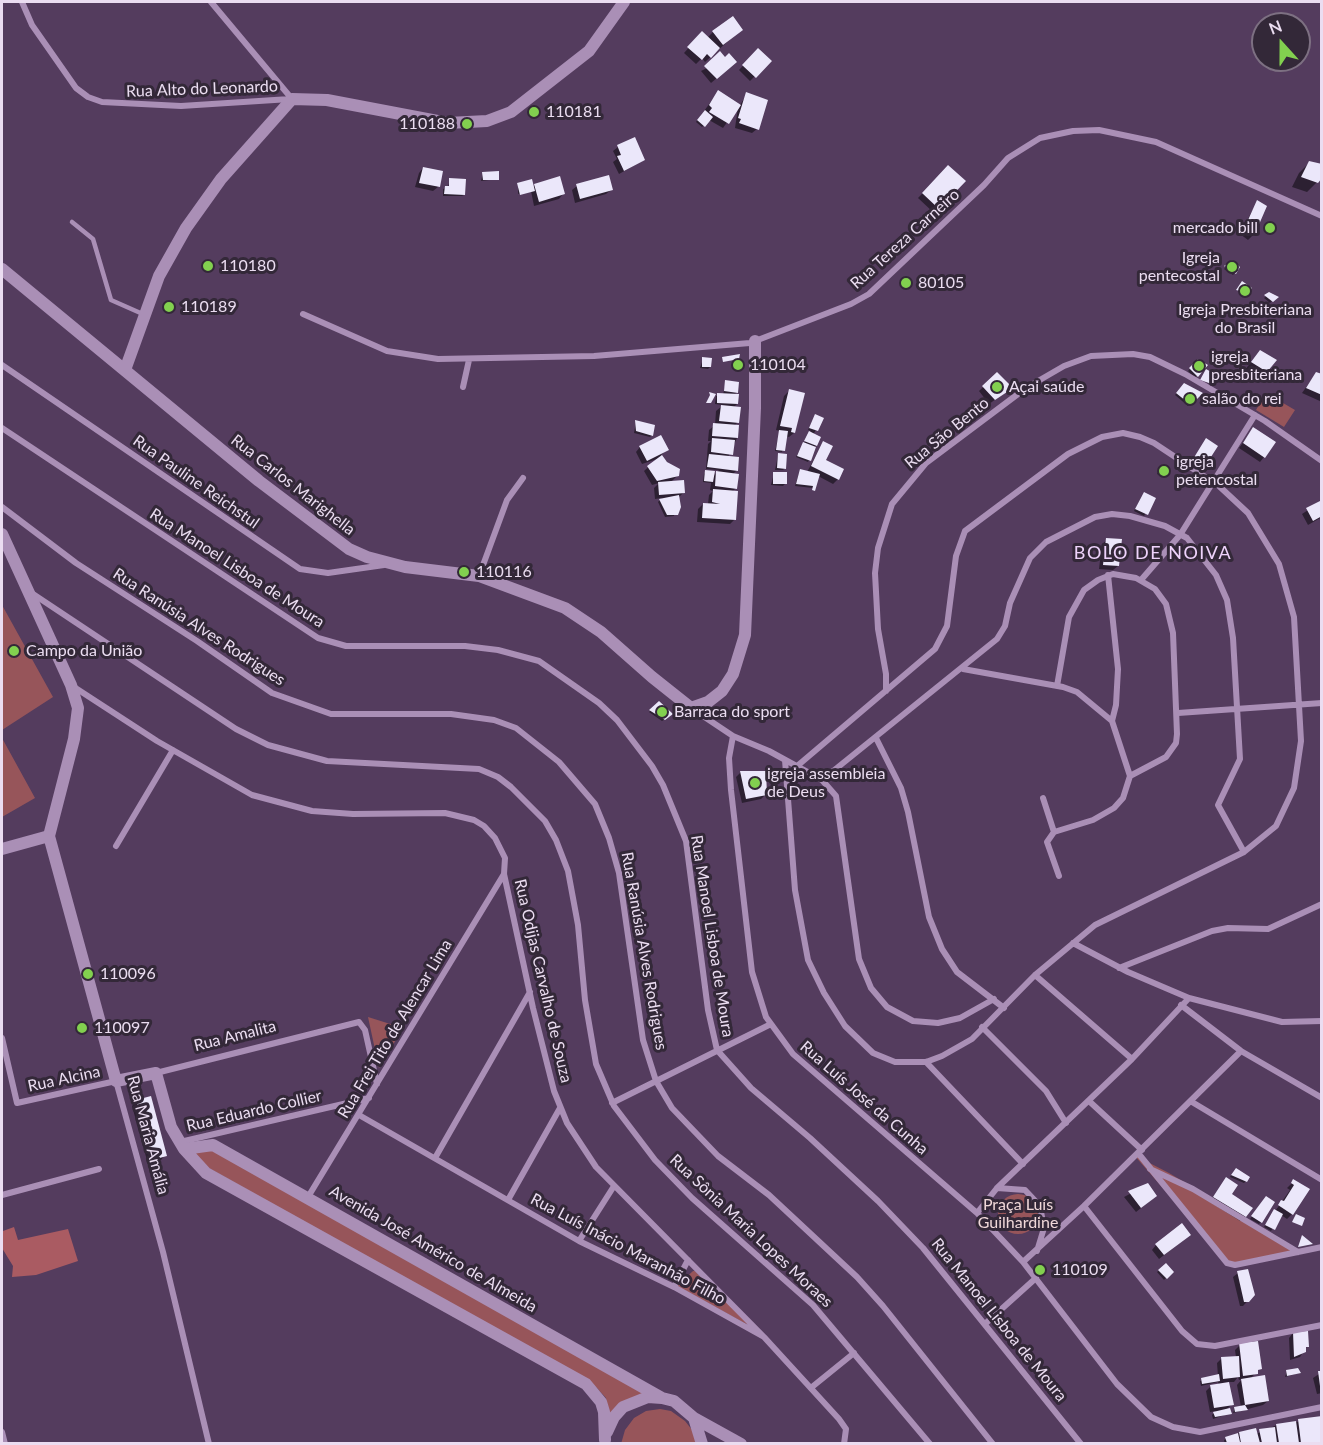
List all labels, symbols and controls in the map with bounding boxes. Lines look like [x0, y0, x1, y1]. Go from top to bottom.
north arrow [1251, 12, 1311, 72]
text: N [1266, 16, 1284, 38]
street label: Rua Alto do Leonardo [126, 77, 278, 101]
place label: 110181 [546, 102, 602, 122]
marker: 110181 [527, 105, 541, 119]
place label: 110188 [399, 114, 455, 134]
marker: 110188 [460, 117, 474, 131]
street label: Rua Tereza Carneiro [847, 185, 963, 293]
place label: mercado bill [1173, 218, 1258, 238]
marker: mercado bill [1263, 221, 1277, 235]
place label: Igreja pentecostal [1139, 248, 1220, 286]
place label: 110180 [220, 256, 276, 276]
marker: 110180 [201, 259, 215, 273]
marker: Igreja pentecostal [1225, 260, 1239, 274]
place label: 80105 [918, 273, 964, 293]
marker: 80105 [899, 276, 913, 290]
marker: Igreja Presbiteriana do Brasil [1238, 284, 1252, 298]
place label: 110189 [181, 297, 237, 317]
marker: 110189 [162, 300, 176, 314]
place label: Igreja Presbiteriana do Brasil [1178, 300, 1312, 338]
place label: igreja presbiteriana [1211, 347, 1302, 385]
place label: 110104 [750, 355, 806, 375]
marker: 110104 [731, 358, 745, 372]
marker: igreja presbiteriana [1192, 359, 1206, 373]
place label: Açai saúde [1009, 377, 1084, 397]
marker: Açai saúde [990, 380, 1004, 394]
place label: salão do rei [1202, 389, 1282, 409]
marker: salão do rei [1183, 392, 1197, 406]
street label: Rua São Bento [901, 393, 993, 473]
street label: Rua Pauline Reichstul [129, 431, 263, 533]
street label: Rua Carlos Marighella [227, 431, 359, 539]
place label: igreja petencostal [1176, 452, 1257, 490]
marker: igreja petencostal [1157, 464, 1171, 478]
street label: Rua Manoel Lisboa de Moura [146, 504, 328, 632]
district label: BOLO DE NOIVA [1074, 542, 1232, 564]
place label: 110116 [476, 562, 532, 582]
street label: Rua Ranúsia Alves Rodrigues [109, 564, 289, 690]
marker: 110116 [457, 565, 471, 579]
place label: Campo da União [26, 641, 142, 661]
marker: Campo da União [7, 644, 21, 658]
place label: Barraca do sport [674, 702, 790, 722]
marker: Barraca do sport [655, 705, 669, 719]
place label: igreja assembleia de Deus [767, 764, 885, 802]
marker: igreja assembleia de Deus [748, 776, 762, 790]
street label: Rua Manoel Lisboa de Moura [687, 834, 737, 1038]
street label: Rua Ranúsia Alves Rodrigues [617, 850, 671, 1052]
street label: Rua Odijas Carvalho de Souza [510, 877, 576, 1085]
street label: Rua Frei Tito de Alencar Lima [334, 936, 456, 1122]
place label: 110096 [100, 964, 156, 984]
marker: 110096 [81, 967, 95, 981]
street label: Rua Amalita [192, 1017, 278, 1055]
place label: 110097 [94, 1018, 150, 1038]
marker: 110097 [75, 1021, 89, 1035]
street label: Rua Luís José da Cunha [796, 1037, 932, 1159]
street label: Rua Alcina [26, 1062, 102, 1096]
street label: Rua Maria Amália [123, 1073, 173, 1197]
street label: Rua Eduardo Collier [184, 1086, 324, 1136]
street label: Rua Sônia Maria Lopes Moraes [666, 1151, 836, 1311]
street label: Avenida José Américo de Almeida [326, 1182, 540, 1316]
street label: Rua Luís Inácio Maranhão Filho [527, 1189, 729, 1309]
park label: Praça Luís Guilhardine [978, 1195, 1058, 1233]
street label: Rua Manoel Lisboa de Moura [927, 1235, 1071, 1405]
place label: 110109 [1052, 1260, 1108, 1280]
marker: 110109 [1033, 1263, 1047, 1277]

